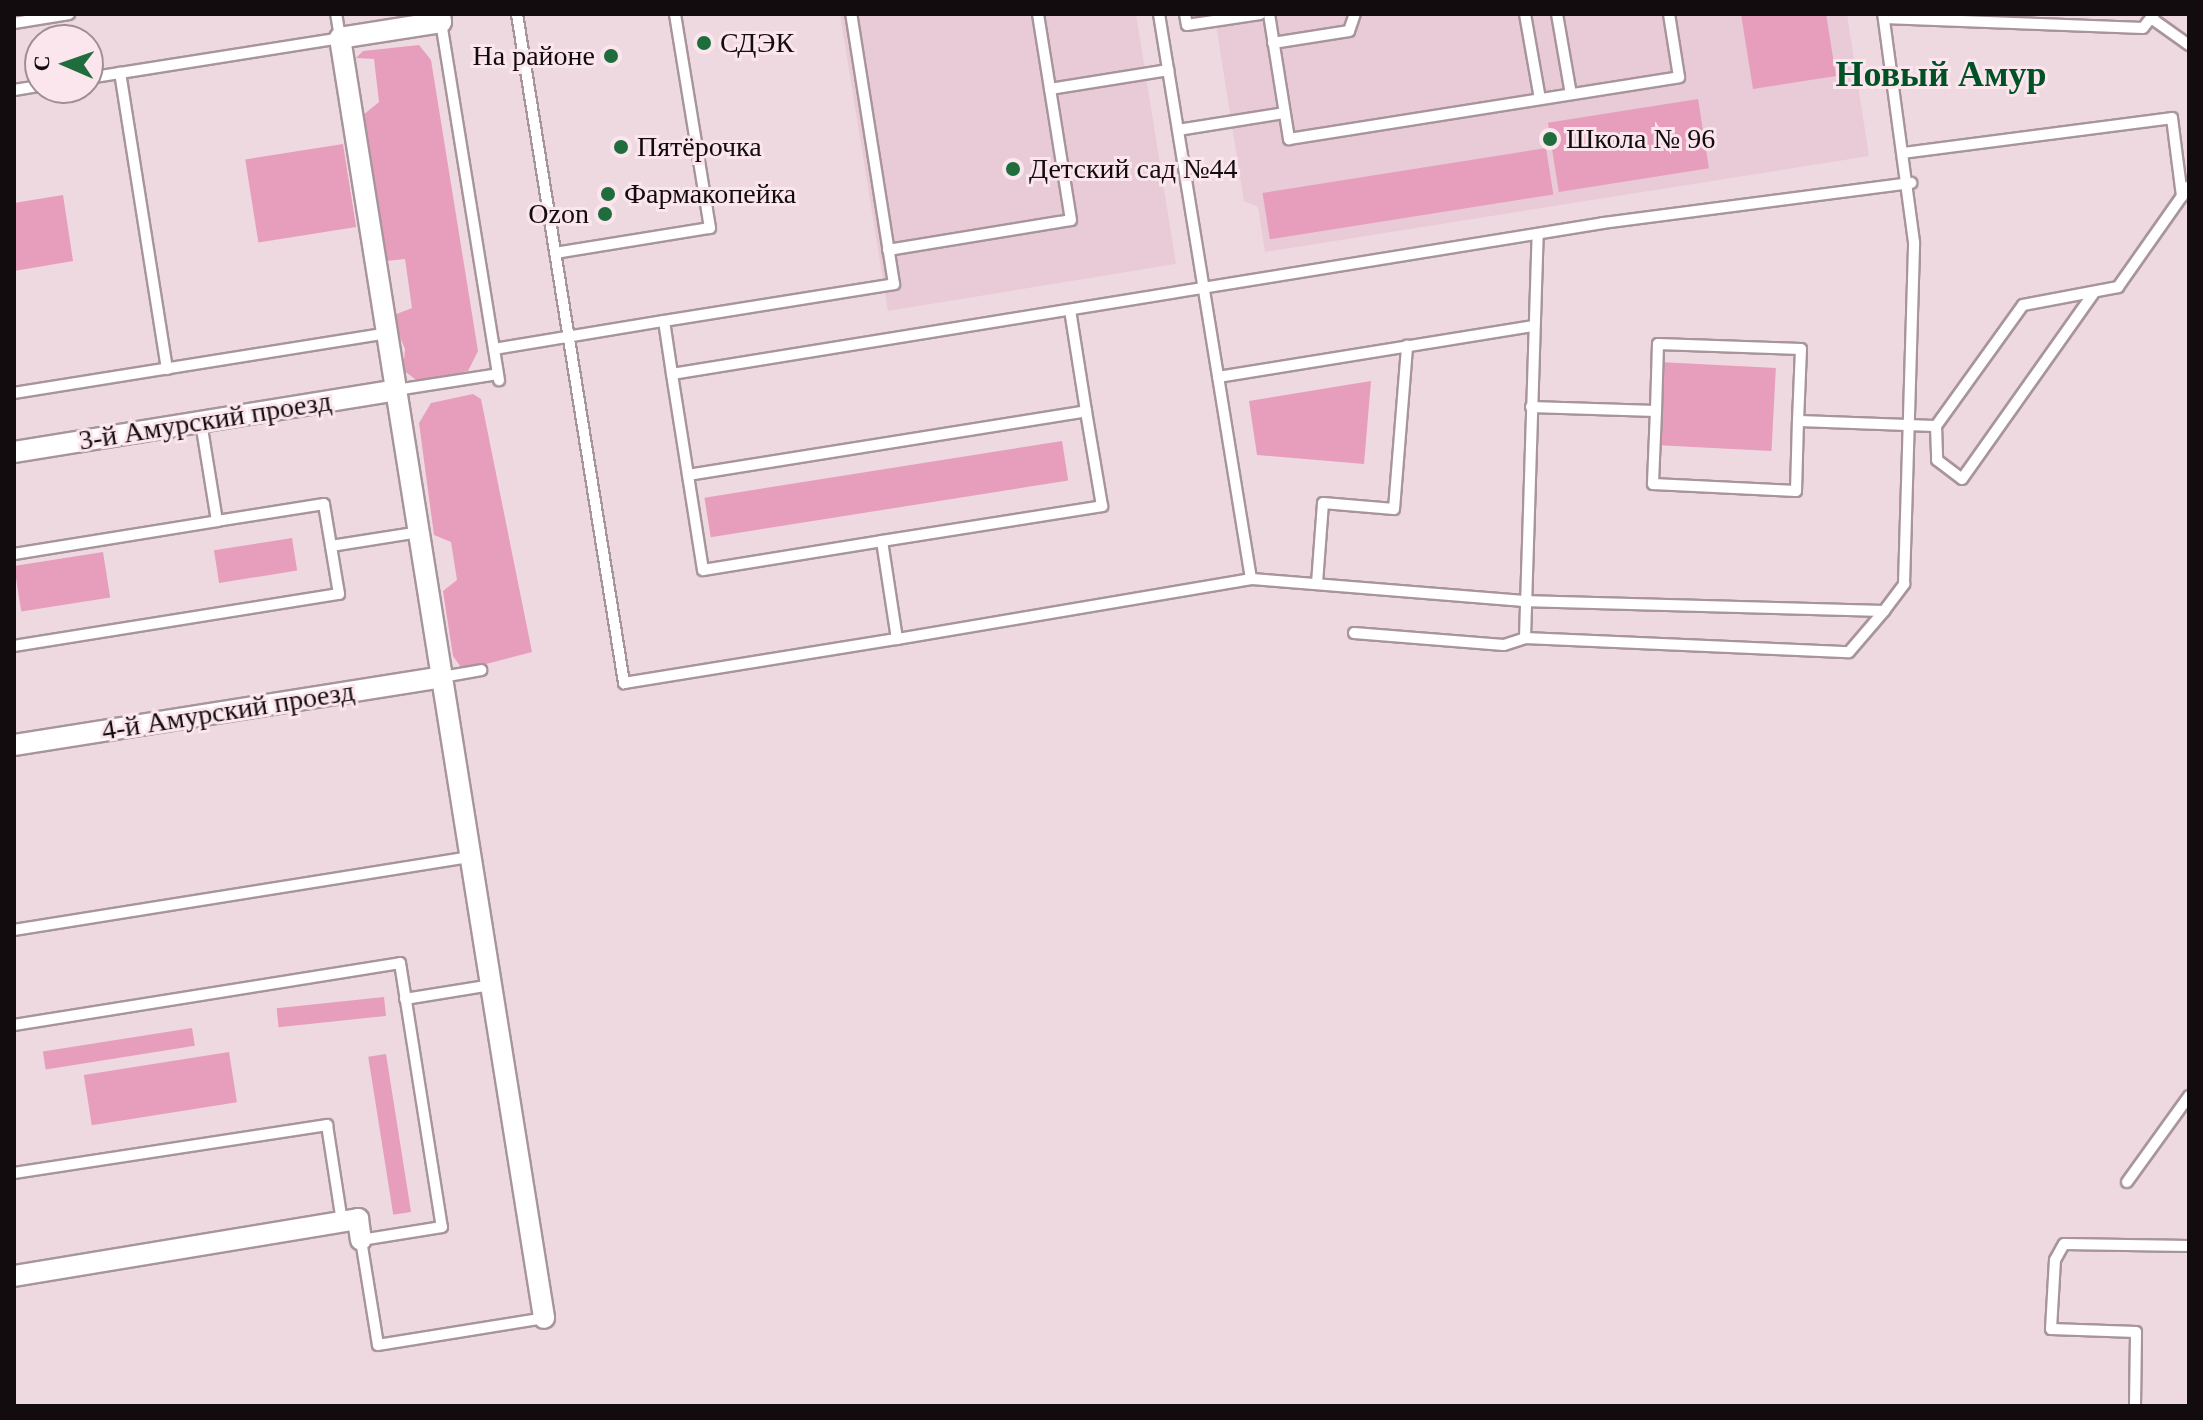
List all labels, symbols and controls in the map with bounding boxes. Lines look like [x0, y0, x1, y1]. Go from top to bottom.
north arrow [24, 24, 104, 104]
place label: СДЭК [720, 26, 794, 60]
marker: СДЭК [695, 34, 713, 52]
place label: На районе [473, 39, 595, 73]
marker: На районе [602, 47, 620, 65]
district label: Новый Амур [1836, 53, 2046, 97]
text: С [29, 55, 54, 72]
place label: Школа № 96 [1566, 122, 1715, 156]
place label: Пятёрочка [637, 130, 762, 164]
marker: Школа № 96 [1541, 130, 1559, 148]
marker: Пятёрочка [612, 138, 630, 156]
place label: Детский сад №44 [1029, 152, 1238, 186]
marker: Детский сад №44 [1004, 160, 1022, 178]
place label: Фармакопейка [624, 177, 796, 211]
marker: Фармакопейка [599, 185, 617, 203]
place label: Ozon [528, 197, 589, 231]
marker: Ozon [596, 205, 614, 223]
street label: 3-й Амурский проезд [76, 384, 334, 458]
street label: 4-й Амурский проезд [99, 674, 357, 748]

